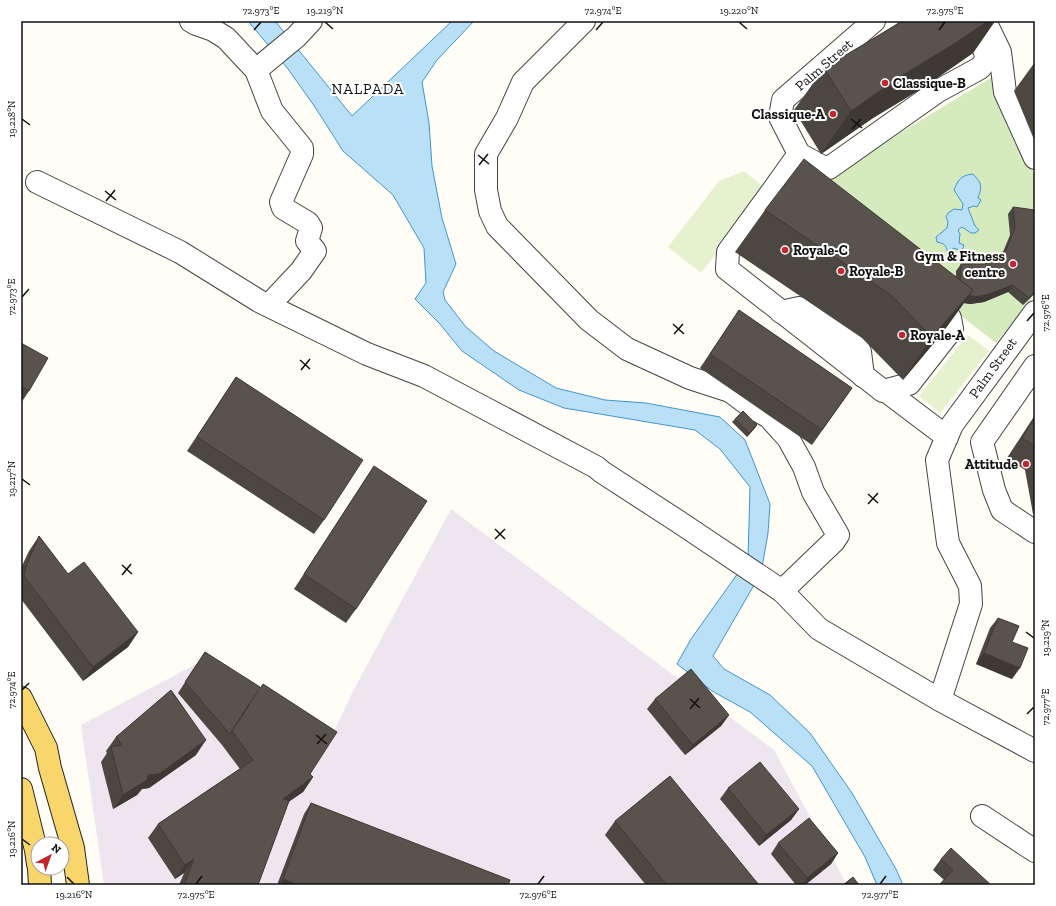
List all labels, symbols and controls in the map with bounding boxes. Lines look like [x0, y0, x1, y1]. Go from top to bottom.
text: 72.973°E [243, 5, 279, 17]
text: 19.219°N [307, 5, 344, 17]
text: 72.974°E [585, 5, 621, 17]
text: 19.220°N [720, 5, 759, 17]
text: 72.975°E [927, 5, 964, 17]
street label: Palm Street [792, 35, 857, 95]
place label: Classique-B [893, 75, 966, 92]
marker: Classique-B [880, 78, 890, 88]
district label: NALPADA [331, 80, 405, 98]
text: 19.218°N [6, 100, 18, 138]
place label: Classique-A [752, 106, 825, 123]
marker: Classique-A [828, 109, 838, 119]
place label: Royale-C [793, 242, 848, 259]
marker: Royale-C [780, 245, 790, 255]
place label: Gym & Fitness centre [915, 248, 1006, 281]
marker: Gym & Fitness centre [1008, 259, 1018, 269]
place label: Royale-B [849, 263, 903, 280]
marker: Royale-B [836, 266, 846, 276]
text: 72.973°E [6, 279, 18, 315]
text: 72.976°E [1040, 294, 1052, 332]
place label: Royale-A [910, 327, 965, 344]
marker: Royale-A [897, 330, 907, 340]
street label: Palm Street [965, 334, 1021, 402]
place label: Attitude [965, 456, 1018, 473]
marker: Attitude [1021, 459, 1031, 469]
text: 19.217°N [6, 460, 18, 497]
text: 19.219°N [1040, 619, 1052, 656]
text: 72.974°E [6, 672, 18, 708]
text: 72.977°E [1040, 689, 1052, 725]
text: 19.216°N [6, 820, 18, 857]
north arrow [30, 836, 70, 876]
text: N [49, 841, 64, 857]
text: 19.216°N [56, 889, 93, 901]
text: 72.975°E [178, 889, 215, 901]
text: 72.976°E [519, 889, 557, 901]
text: 72.977°E [862, 889, 898, 901]

